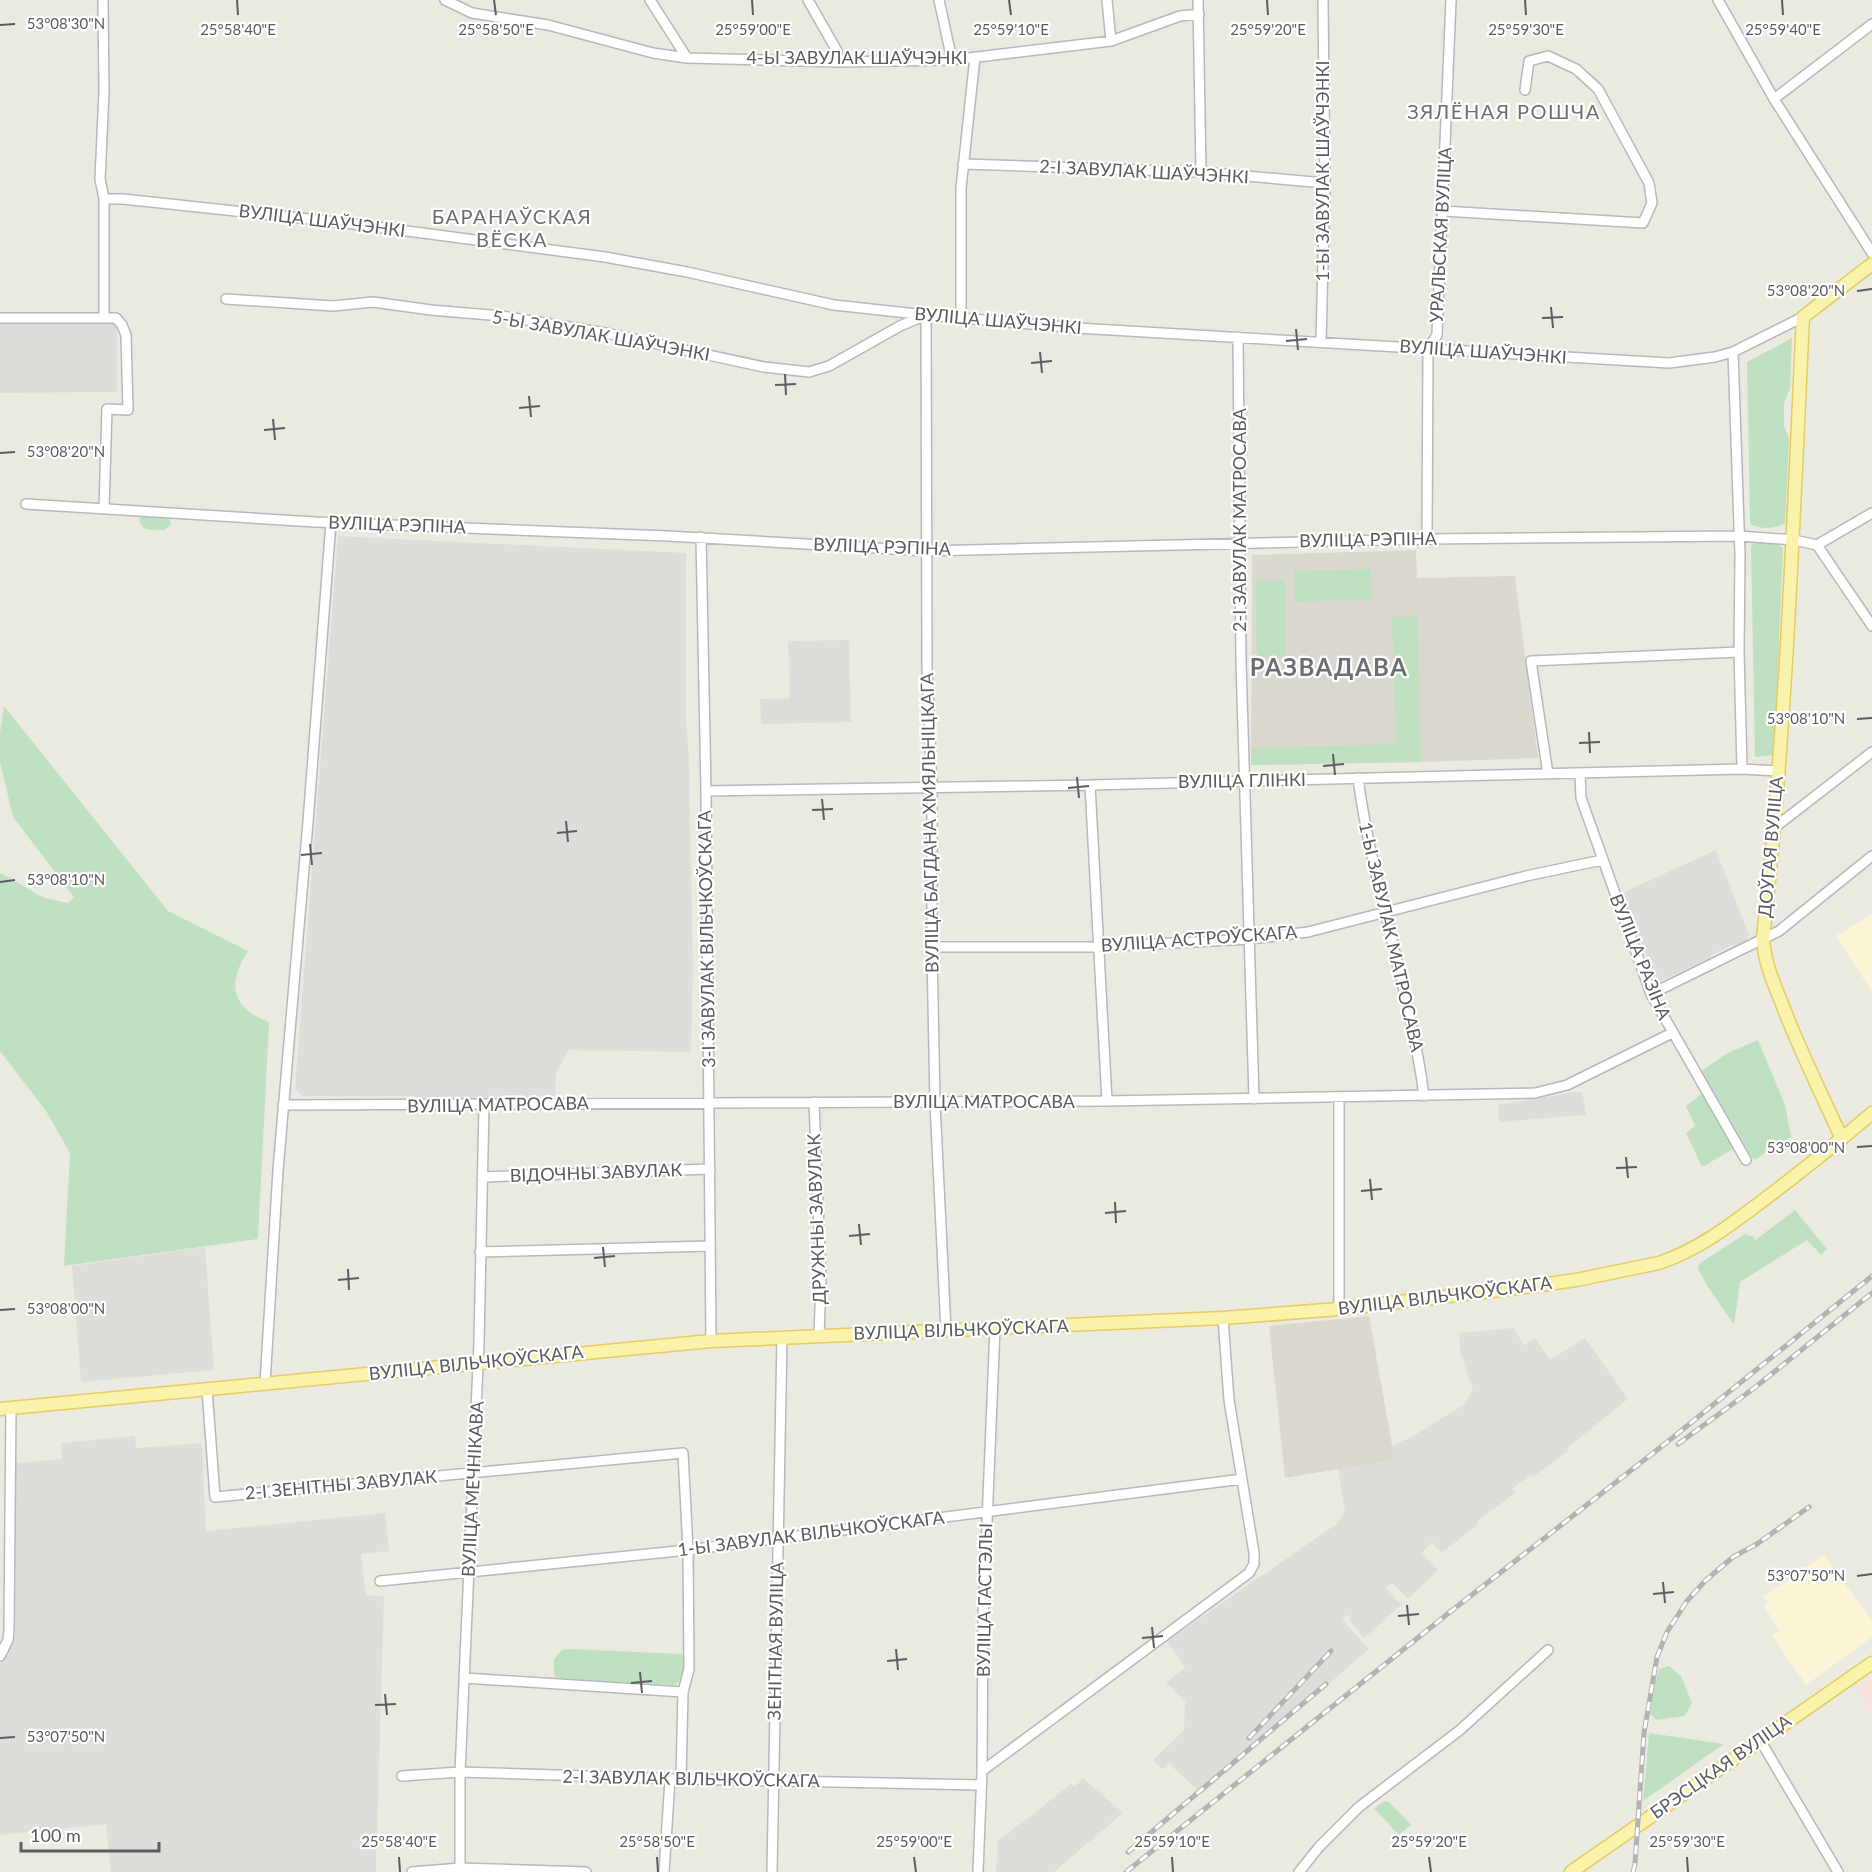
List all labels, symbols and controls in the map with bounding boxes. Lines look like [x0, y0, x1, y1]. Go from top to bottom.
text: 53°08'30"N [27, 14, 105, 32]
text: 25°58'40"E [200, 20, 276, 38]
text: 25°58'50"E [458, 20, 534, 38]
text: 25°59'00"E [715, 20, 791, 38]
text: 25°59'10"E [973, 20, 1049, 38]
text: 25°59'20"E [1230, 20, 1306, 38]
text: 25°59'30"E [1488, 20, 1564, 38]
text: 25°59'40"E [1745, 20, 1821, 38]
street label: 4-Ы ЗАВУЛАК ШАЎЧЭНКІ [747, 46, 968, 68]
street label: 1-Ы ЗАВУЛАК ШАЎЧЭНКІ [1311, 61, 1333, 282]
district label: ЗЯЛЁНАЯ РОШЧА [1407, 99, 1601, 123]
street label: УРАЛЬСКАЯ ВУЛІЦА [1424, 145, 1456, 324]
street label: 2-І ЗАВУЛАК ШАЎЧЭНКІ [1039, 155, 1249, 187]
street label: ВУЛІЦА ШАЎЧЭНКІ [238, 199, 407, 241]
district label: БАРАНАЎСКАЯ ВЁСКА [432, 204, 592, 251]
text: 53°08'20"N [1767, 281, 1845, 299]
street label: ВУЛІЦА ШАЎЧЭНКІ [914, 302, 1083, 338]
street label: 5-Ы ЗАВУЛАК ШАЎЧЭНКІ [490, 305, 712, 365]
street label: ВУЛІЦА ШАЎЧЭНКІ [1399, 334, 1567, 368]
street label: 2-І ЗАВУЛАК МАТРОСАВА [1228, 407, 1250, 632]
text: 53°08'20"N [27, 442, 105, 460]
street label: ВУЛІЦА РЭПІНА [328, 511, 467, 537]
street label: ВУЛІЦА РЭПІНА [1299, 527, 1438, 551]
street label: ВУЛІЦА РЭПІНА [813, 533, 952, 559]
district label: РАЗВАДАВА [1250, 652, 1408, 681]
street label: ВУЛІЦА БАГДАНА ХМЯЛЬНІЦКАГА [915, 672, 943, 973]
text: 53°08'10"N [1767, 709, 1845, 727]
street label: ВУЛІЦА ГЛІНКІ [1178, 768, 1306, 792]
street label: ДОЎГАЯ ВУЛІЦА [1753, 775, 1787, 918]
street label: 3-І ЗАВУЛАК ВІЛЬЧКОЎСКАГА [693, 809, 719, 1068]
street label: 1-Ы ЗАВУЛАК МАТРОСАВА [1355, 820, 1429, 1055]
text: 53°08'10"N [27, 870, 105, 888]
street label: ВУЛІЦА РАЗІНА [1606, 890, 1677, 1024]
street label: ВУЛІЦА АСТРОЎСКАГА [1100, 920, 1299, 956]
street label: ВУЛІЦА МАТРОСАВА [893, 1090, 1076, 1112]
street label: ВУЛІЦА МАТРОСАВА [407, 1091, 590, 1117]
street label: ДРУЖНЫ ЗАВУЛАК [802, 1133, 830, 1305]
text: 53°08'00"N [1767, 1138, 1845, 1156]
street label: ВІДОЧНЫ ЗАВУЛАК [509, 1158, 683, 1186]
street label: ВУЛІЦА ВІЛЬЧКОЎСКАГА [1337, 1271, 1554, 1319]
text: 53°08'00"N [27, 1299, 105, 1317]
street label: ВУЛІЦА ВІЛЬЧКОЎСКАГА [853, 1314, 1070, 1344]
street label: ВУЛІЦА ВІЛЬЧКОЎСКАГА [368, 1340, 585, 1384]
street label: ВУЛІЦА МЕЧНІКАВА [456, 1400, 488, 1577]
street label: 2-І ЗЕНІТНЫ ЗАВУЛАК [244, 1465, 438, 1503]
street label: 1-Ы ЗАВУЛАК ВІЛЬЧКОЎСКАГА [676, 1506, 946, 1560]
street label: ВУЛІЦА ГАСТЭЛЫ [972, 1523, 996, 1677]
street label: ЗЕНІТНАЯ ВУЛІЦА [763, 1561, 787, 1720]
text: 53°07'50"N [1767, 1566, 1845, 1584]
street label: БРЭСЦКАЯ ВУЛІЦА [1646, 1709, 1796, 1823]
text: 53°07'50"N [27, 1727, 105, 1745]
street label: 2-І ЗАВУЛАК ВІЛЬЧКОЎСКАГА [562, 1765, 821, 1791]
scale bar [21, 1815, 159, 1853]
text: 100 m [30, 1824, 81, 1846]
text: 25°58'40"E [361, 1832, 437, 1850]
text: 25°58'50"E [619, 1832, 695, 1850]
text: 25°59'00"E [876, 1832, 952, 1850]
text: 25°59'10"E [1134, 1832, 1210, 1850]
text: 25°59'20"E [1391, 1832, 1467, 1850]
text: 25°59'30"E [1649, 1832, 1725, 1850]

